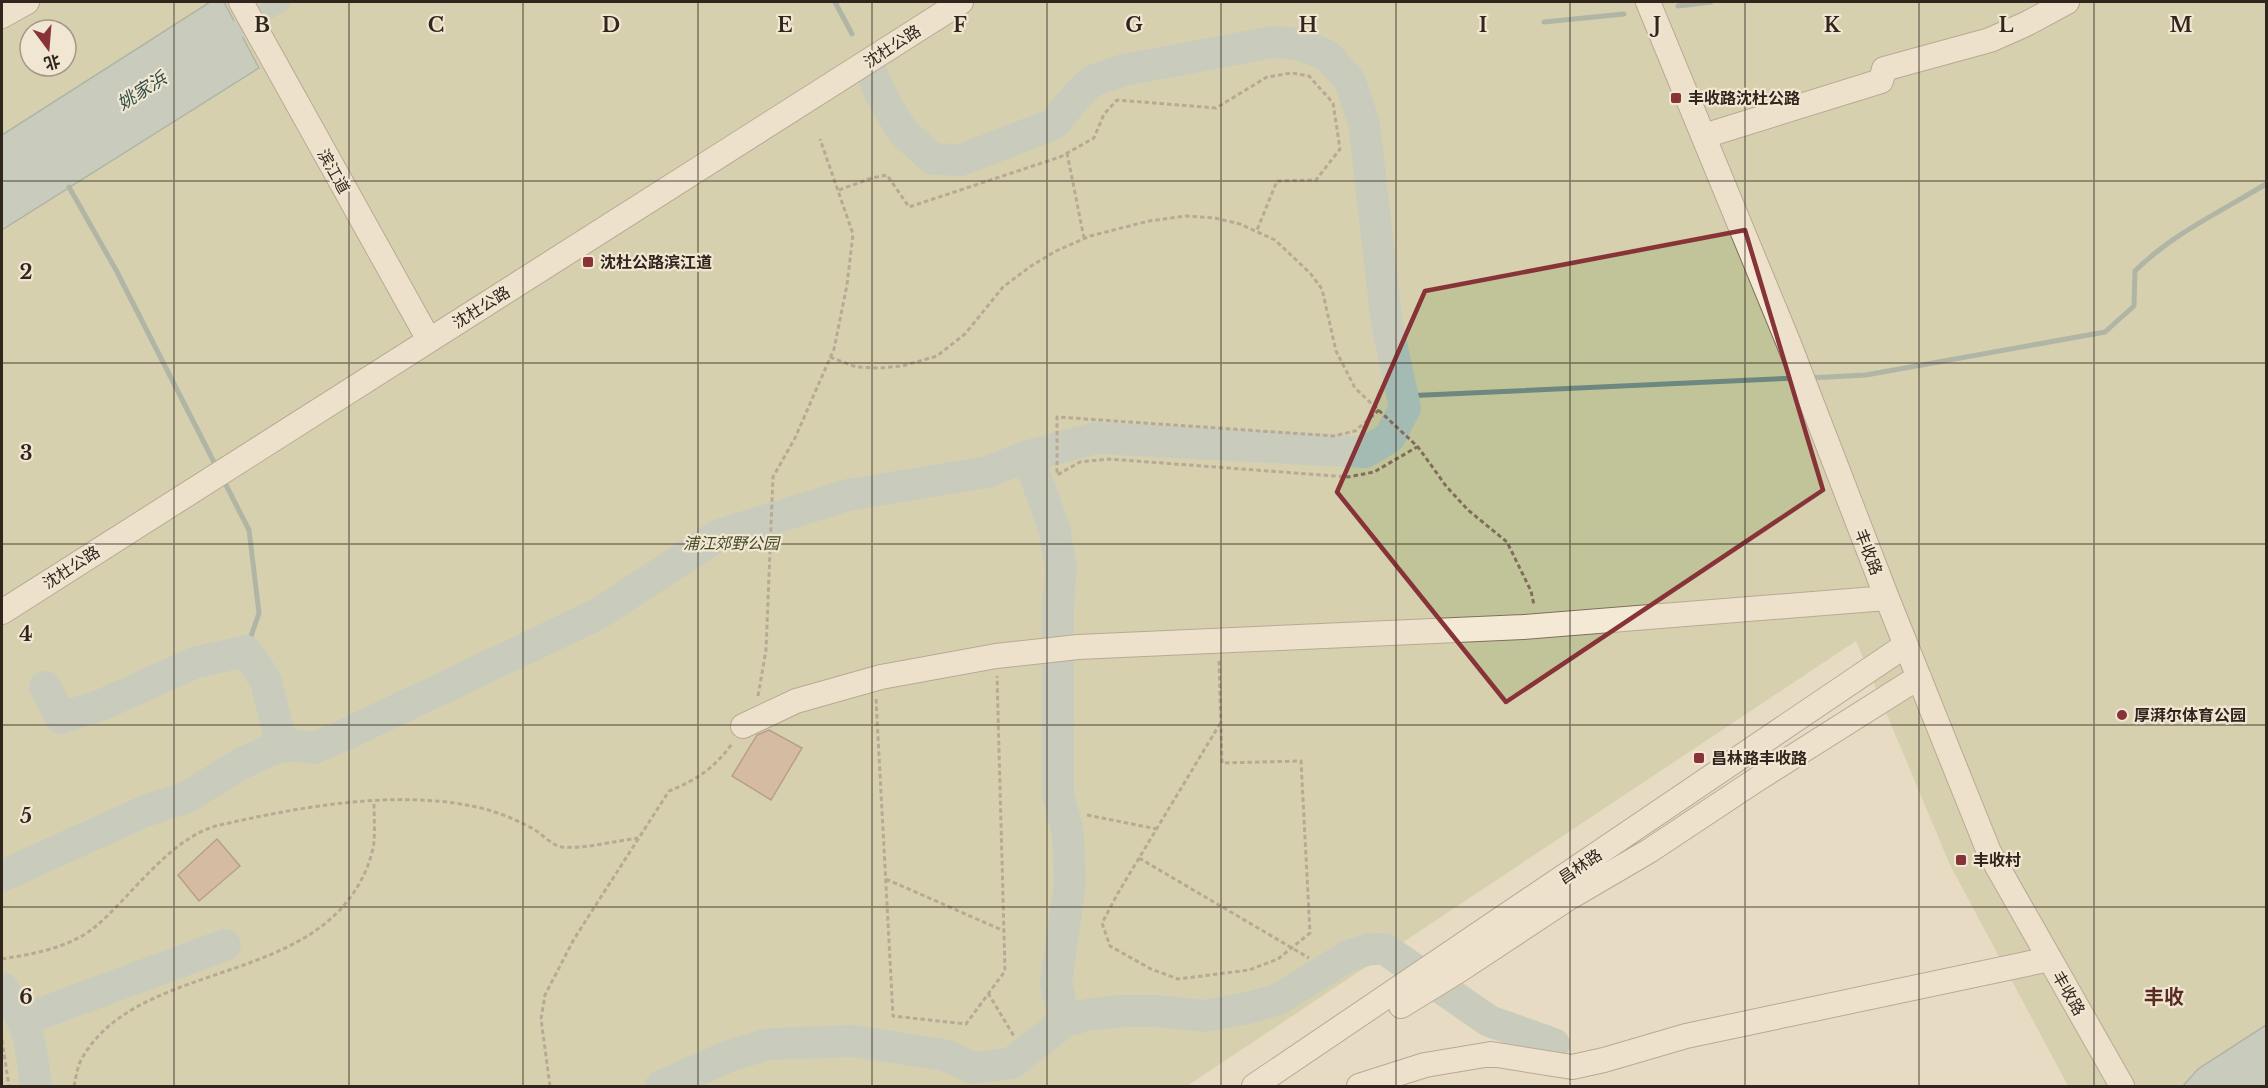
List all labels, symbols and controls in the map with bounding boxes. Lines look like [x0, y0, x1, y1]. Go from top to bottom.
text: B [254, 13, 270, 37]
text: C [428, 13, 444, 37]
text: D [602, 13, 620, 37]
text: E [777, 13, 793, 37]
text: F [953, 13, 967, 37]
text: G [1125, 13, 1143, 37]
text: H [1299, 13, 1318, 37]
text: I [1479, 13, 1487, 37]
text: J [1649, 13, 1661, 37]
text: K [1824, 13, 1841, 37]
text: L [1998, 13, 2014, 37]
text: M [2170, 13, 2193, 37]
north arrow [18, 18, 78, 78]
street label: 沈杜公路 [860, 20, 924, 72]
text: 北 [42, 51, 63, 74]
water label: 姚家浜 [113, 66, 172, 115]
place label: 丰收路沈杜公路 [1688, 88, 1800, 108]
marker: 丰收路沈杜公路 [1669, 91, 1683, 105]
street label: 滨江道 [314, 145, 354, 197]
place label: 沈杜公路滨江道 [600, 252, 712, 272]
marker: 沈杜公路滨江道 [581, 255, 595, 269]
text: 2 [19, 260, 33, 284]
street label: 沈杜公路 [449, 282, 513, 332]
text: 3 [20, 441, 32, 465]
street label: 丰收路 [1851, 526, 1887, 578]
park label: 浦江郊野公园 [683, 533, 781, 553]
street label: 沈杜公路 [39, 541, 103, 593]
text: 4 [19, 622, 33, 646]
place label: 厚湃尔体育公园 [2134, 705, 2246, 725]
marker: 厚湃尔体育公园 [2115, 708, 2129, 722]
place label: 昌林路丰收路 [1711, 748, 1807, 768]
marker: 昌林路丰收路 [1692, 751, 1706, 765]
text: 5 [20, 804, 32, 828]
street label: 昌林路 [1555, 844, 1605, 888]
place label: 丰收村 [1973, 850, 2021, 870]
marker: 丰收村 [1954, 853, 1968, 867]
street label: 丰收路 [2048, 967, 2090, 1019]
text: 6 [19, 985, 33, 1009]
district label: 丰收 [2144, 985, 2184, 1009]

